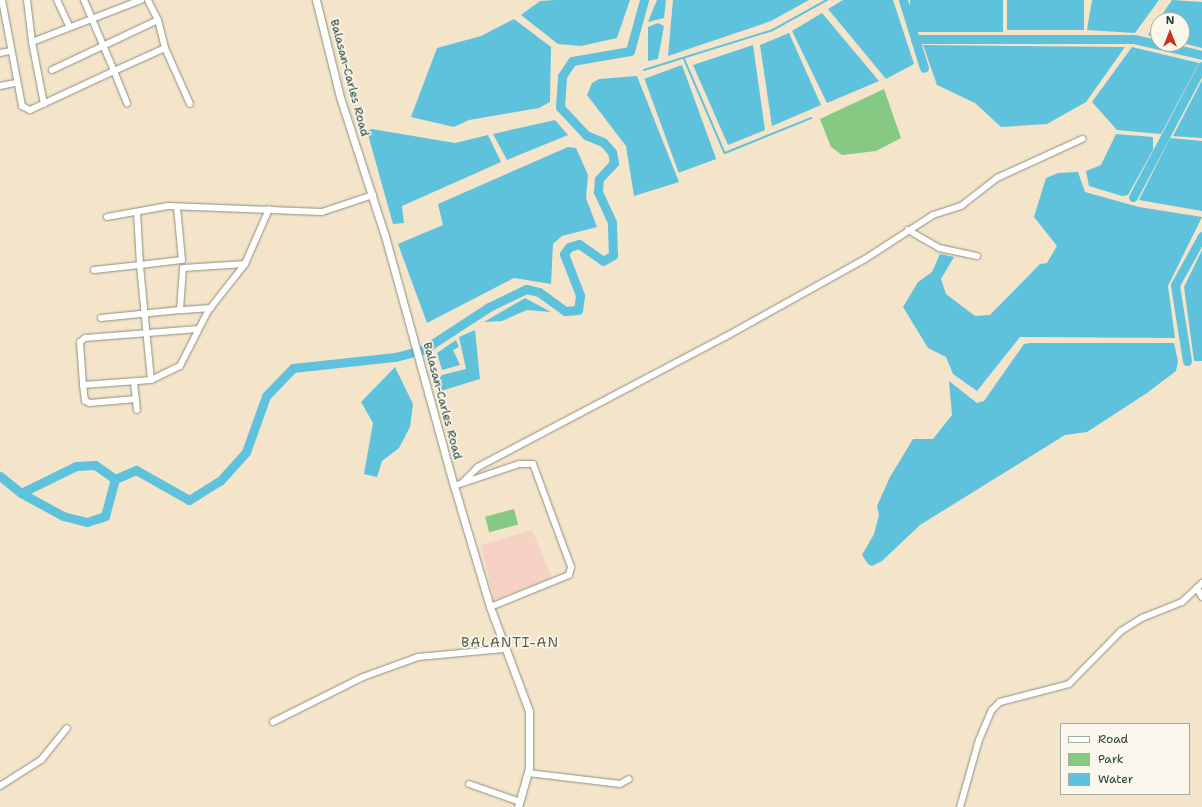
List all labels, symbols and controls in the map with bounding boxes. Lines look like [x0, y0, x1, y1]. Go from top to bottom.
north arrow [1150, 12, 1190, 52]
text: N [1166, 13, 1174, 28]
street label: Balasan-Carles Road [326, 18, 372, 138]
street label: Balasan-Carles Road [419, 341, 465, 461]
district label: BALANTI-AN [461, 634, 559, 650]
legend [1060, 723, 1190, 795]
text: Road [1098, 731, 1128, 747]
text: Park [1098, 751, 1124, 767]
text: Water [1098, 771, 1133, 787]

